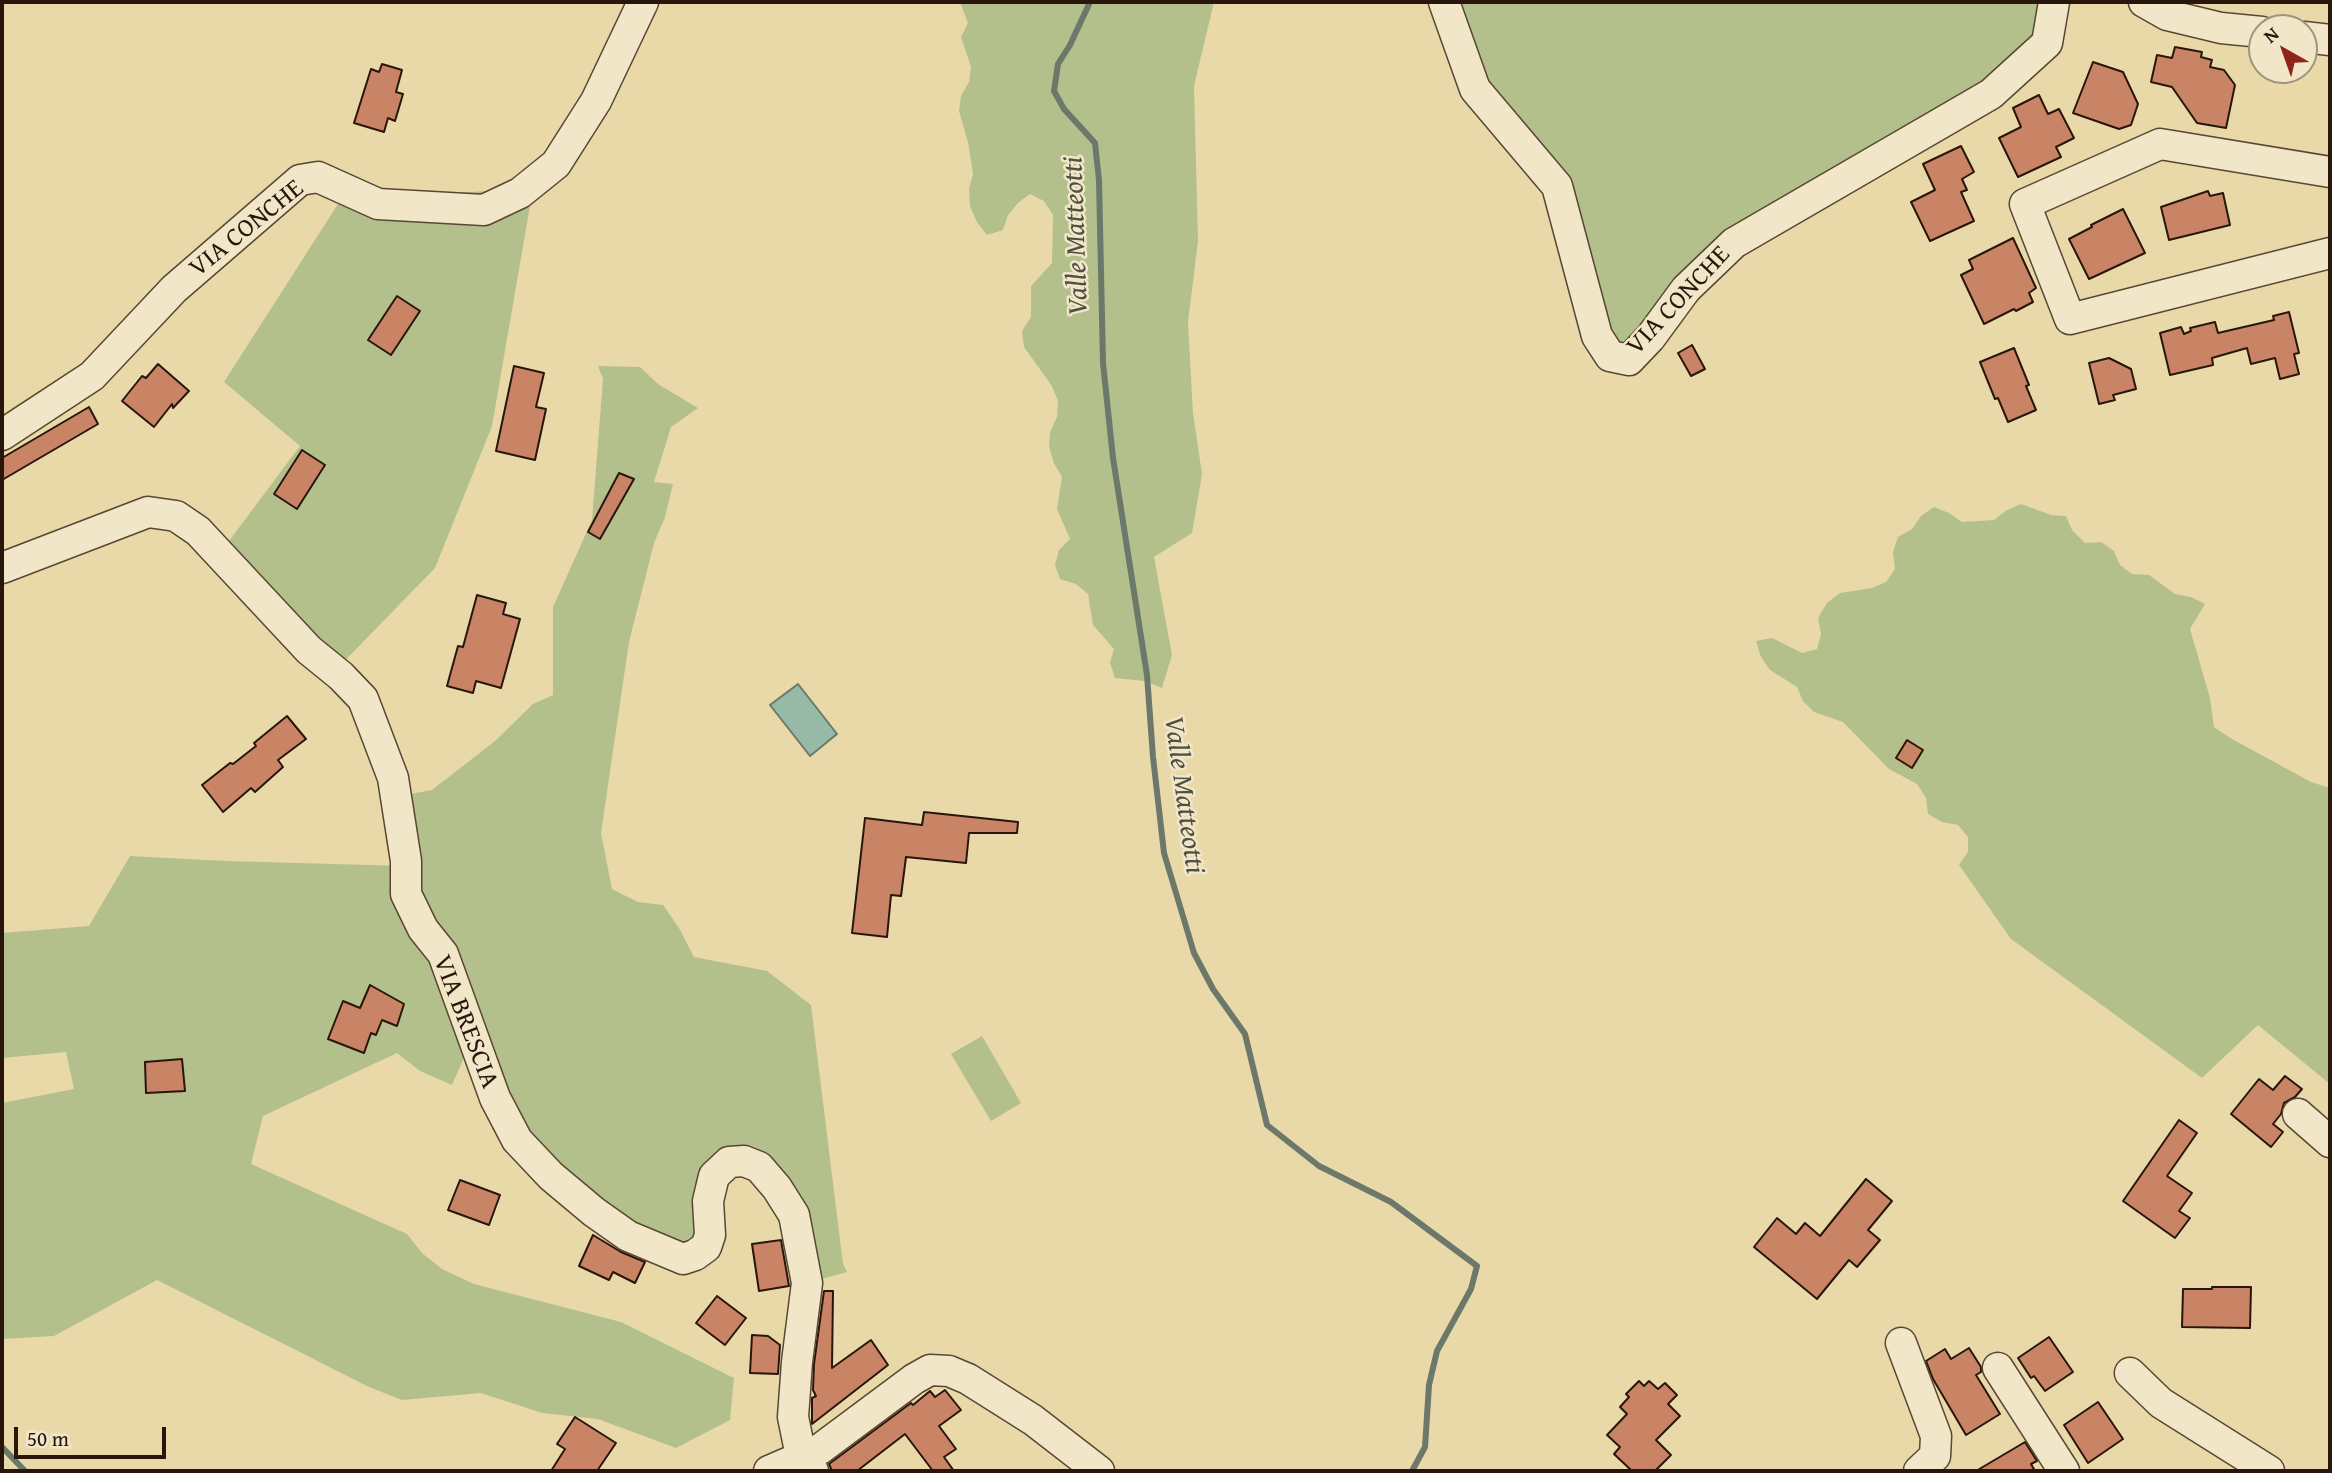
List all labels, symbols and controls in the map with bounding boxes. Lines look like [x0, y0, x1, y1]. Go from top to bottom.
north arrow [2248, 14, 2318, 84]
text: N [2257, 20, 2285, 49]
water label: Valle Matteotti [1057, 156, 1097, 316]
street label: VIA CONCHE [184, 173, 310, 285]
street label: VIA CONCHE [1621, 240, 1737, 362]
water label: Valle Matteotti [1155, 714, 1211, 876]
street label: VIA BRESCIA [425, 951, 505, 1093]
scale bar [18, 1414, 170, 1458]
text: 50 m [27, 1423, 69, 1454]

